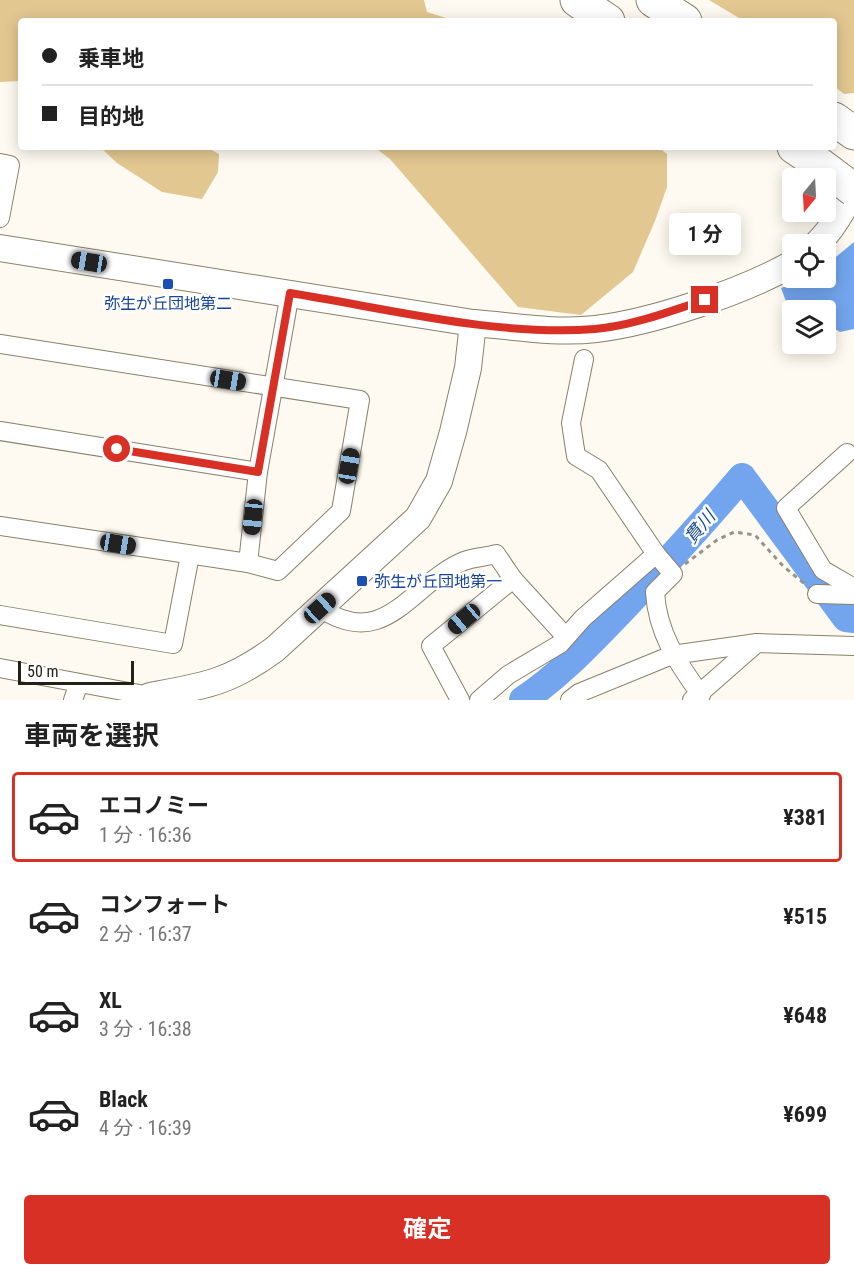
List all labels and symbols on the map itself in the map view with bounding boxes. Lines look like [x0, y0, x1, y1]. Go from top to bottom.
north arrow [782, 168, 836, 222]
callout: 1 分 [669, 213, 741, 255]
car [70, 250, 108, 274]
marker: 弥生が丘団地第二 [161, 277, 175, 291]
route end [691, 286, 718, 313]
place label: 弥生が丘団地第二 [104, 294, 232, 313]
car [209, 368, 247, 392]
route start [103, 435, 130, 462]
car [337, 447, 361, 485]
car [242, 498, 264, 536]
water label: 貫川 [680, 505, 721, 547]
car [99, 532, 137, 556]
place label: 弥生が丘団地第一 [374, 572, 502, 591]
marker: 弥生が丘団地第一 [355, 574, 369, 588]
car [301, 589, 339, 627]
car [444, 601, 484, 637]
scale bar [18, 658, 134, 686]

